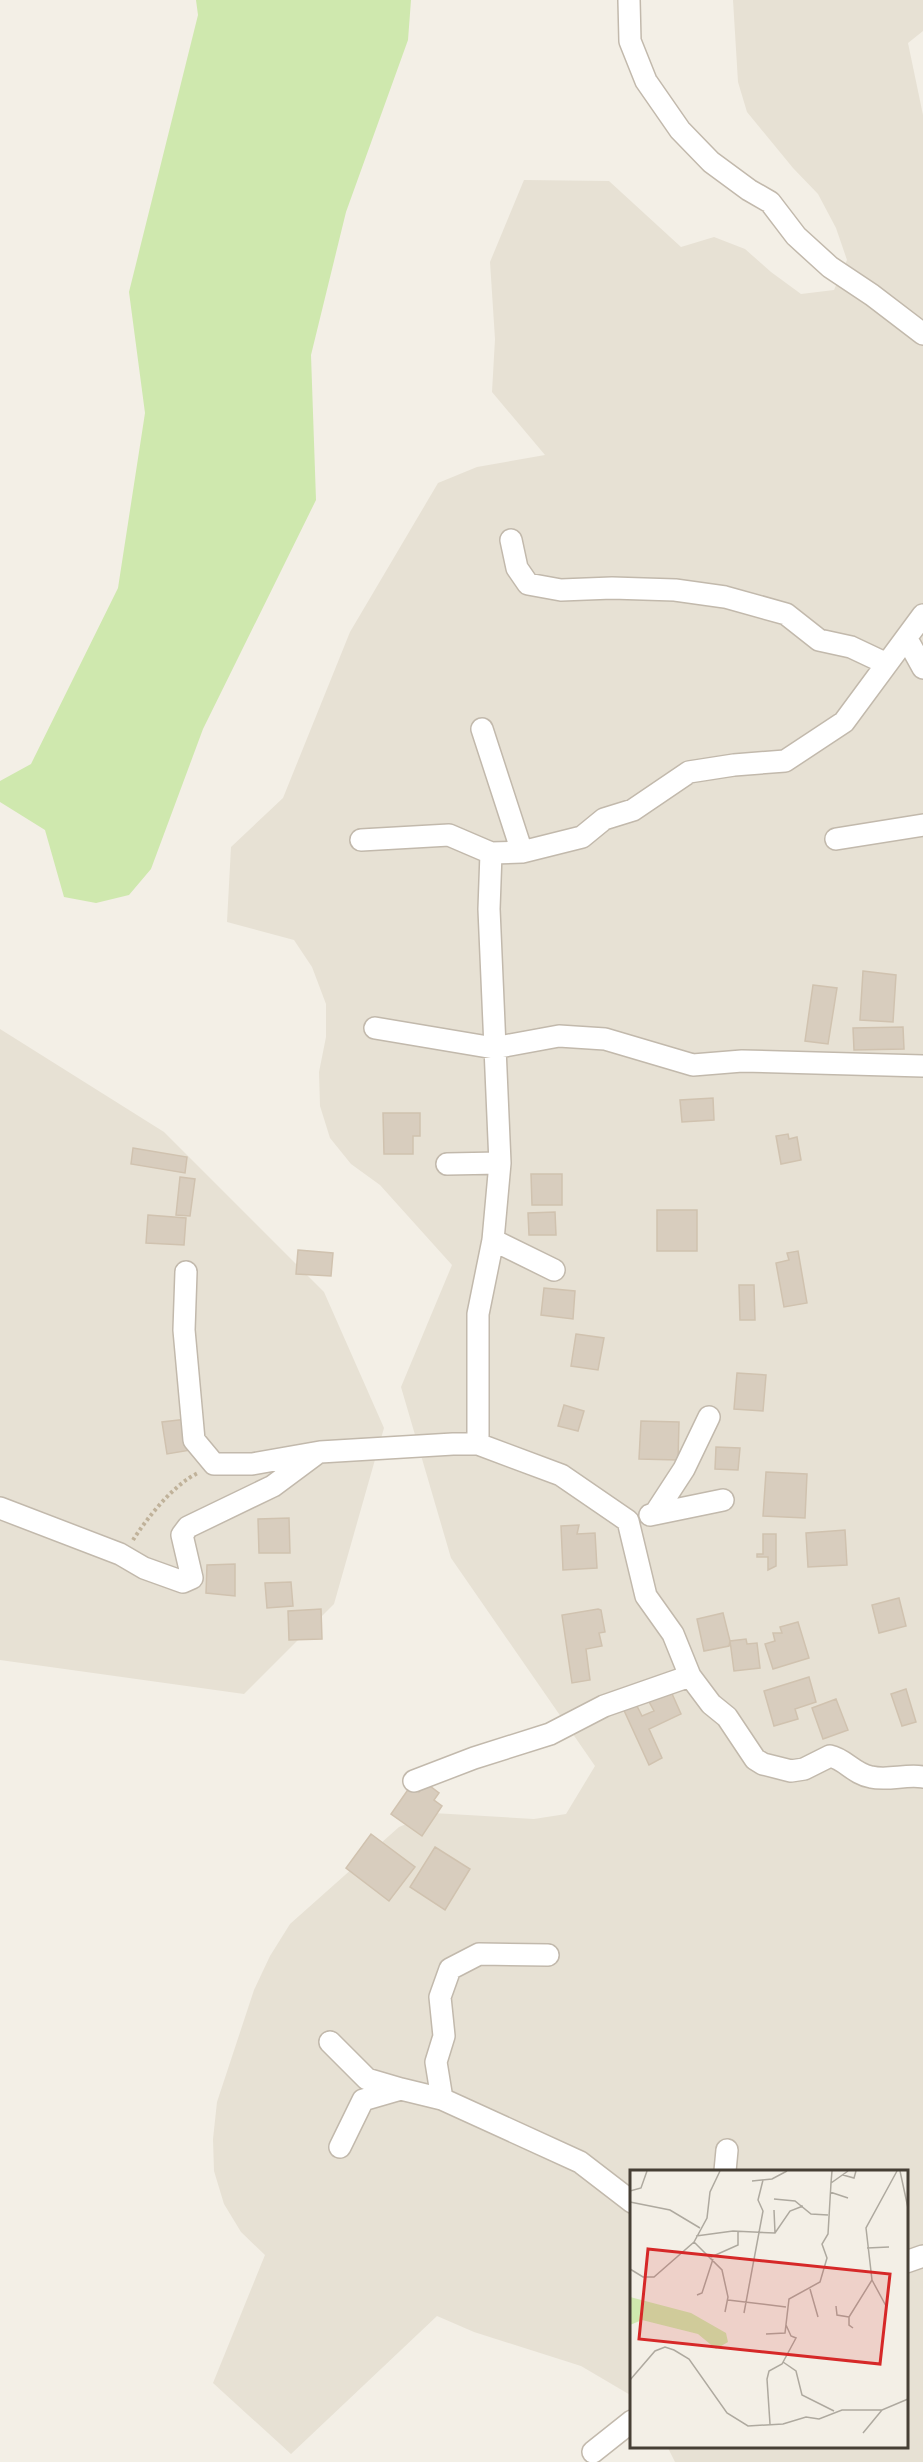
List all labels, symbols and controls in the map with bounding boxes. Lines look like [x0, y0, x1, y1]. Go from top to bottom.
inset map [630, 2170, 908, 2447]

